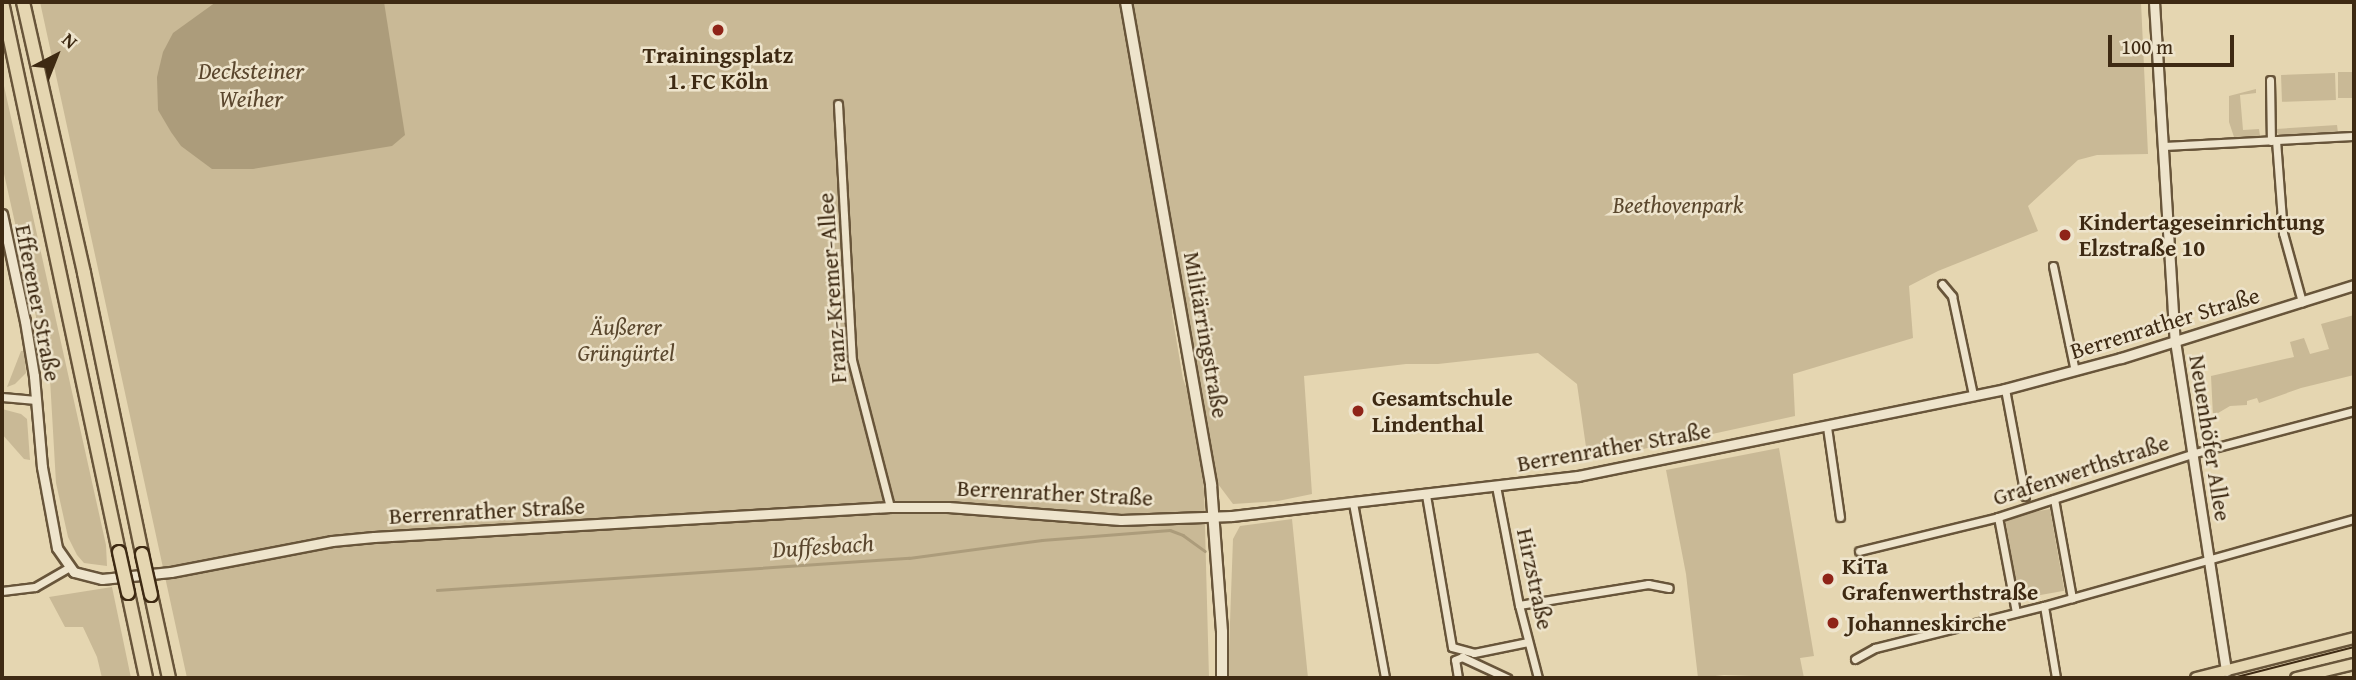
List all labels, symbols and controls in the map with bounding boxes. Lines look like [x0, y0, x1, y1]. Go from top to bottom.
north arrow [21, 21, 91, 91]
scale bar [2111, 21, 2237, 65]
marker: Trainingsplatz 1. FC Köln [710, 22, 726, 38]
text: N [56, 26, 84, 55]
text: 100 m [2121, 31, 2173, 62]
place label: Trainingsplatz 1. FC Köln [643, 41, 793, 95]
water label: Decksteiner Weiher [198, 57, 304, 113]
park label: Beethovenpark [1613, 191, 1743, 219]
street label: Franz-Kremer-Allee [812, 192, 852, 384]
place label: Kindertageseinrichtung Elzstraße 10 [2079, 208, 2324, 262]
street label: Efferener Straße [9, 222, 67, 384]
marker: Kindertageseinrichtung Elzstraße 10 [2057, 227, 2073, 243]
street label: Militärringstraße [1178, 250, 1234, 420]
street label: Berrenrather Straße [2067, 281, 2263, 365]
park label: Äußerer Grüngürtel [577, 313, 675, 367]
street label: Neuenhöfer Allee [2183, 353, 2237, 523]
place label: Gesamtschule Lindenthal [1372, 384, 1513, 438]
marker: Gesamtschule Lindenthal [1350, 403, 1366, 419]
street label: Berrenrather Straße [1515, 416, 1713, 478]
street label: Grafenwerthstraße [1989, 429, 2173, 511]
street label: Berrenrather Straße [956, 474, 1154, 512]
street label: Berrenrather Straße [388, 492, 586, 530]
street label: Hirzstraße [1511, 526, 1559, 632]
water label: Duffesbach [771, 528, 875, 564]
place label: KiTa Grafenwerthstraße [1842, 552, 2038, 606]
marker: KiTa Grafenwerthstraße [1820, 571, 1836, 587]
place label: Johanneskirche [1847, 609, 2006, 637]
marker: Johanneskirche [1825, 615, 1841, 631]

